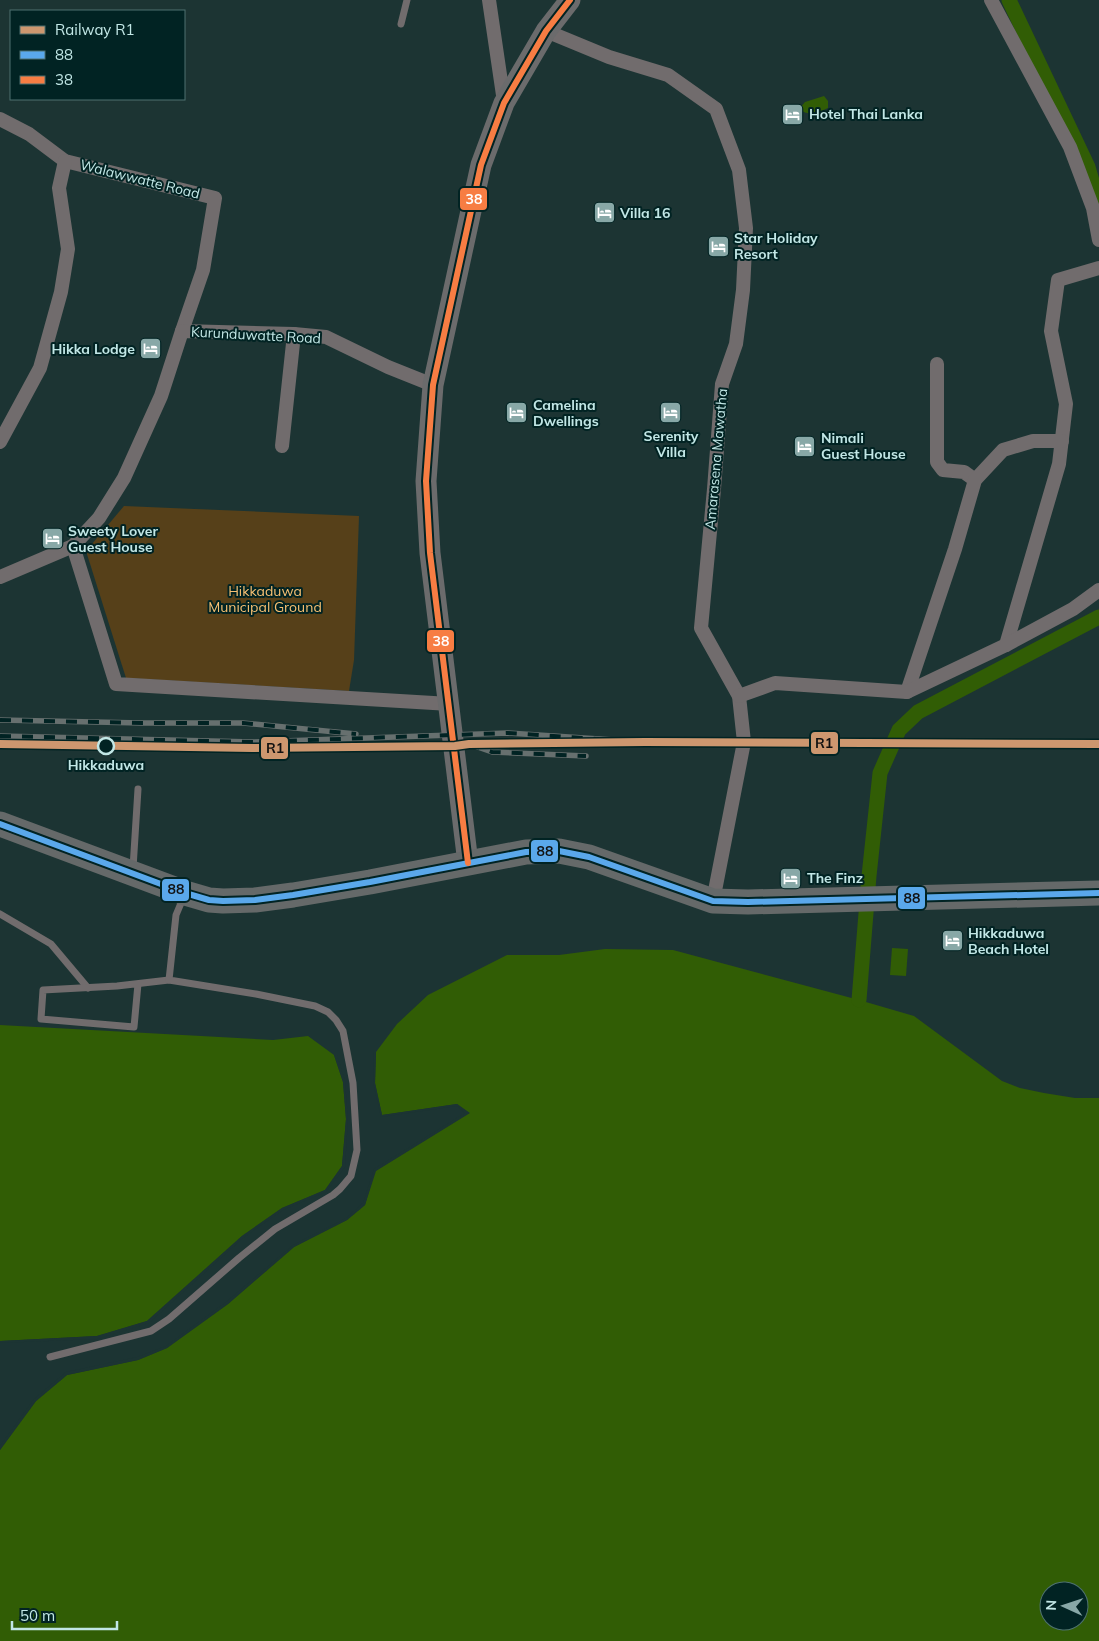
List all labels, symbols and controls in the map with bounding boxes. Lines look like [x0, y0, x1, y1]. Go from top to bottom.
legend [10, 10, 185, 100]
text: Railway R1 [55, 20, 135, 39]
text: 88 [55, 45, 73, 64]
text: 38 [55, 70, 73, 89]
hotel icon: Hotel Thai Lanka [781, 102, 805, 126]
place label: Hotel Thai Lanka [809, 105, 923, 123]
street label: Walawwatte Road [78, 155, 202, 203]
line badge: 38 [459, 187, 488, 211]
text: 38 [466, 190, 482, 208]
hotel icon: Villa 16 [592, 201, 616, 225]
place label: Villa 16 [619, 204, 670, 222]
place label: Star Holiday Resort [734, 229, 818, 263]
hotel icon: Star Holiday Resort [706, 234, 730, 258]
street label: Kurunduwatte Road [191, 323, 321, 347]
hotel icon: Hikka Lodge [139, 337, 163, 361]
place label: Hikka Lodge [51, 340, 135, 358]
street label: Amarasena Mawatha [701, 388, 731, 530]
place label: Camelina Dwellings [533, 396, 599, 430]
hotel icon: Camelina Dwellings [505, 401, 529, 425]
hotel icon: Serenity Villa [659, 401, 683, 425]
place label: Serenity Villa [644, 427, 699, 461]
place label: Nimali Guest House [821, 429, 906, 463]
hotel icon: Nimali Guest House [793, 434, 817, 458]
place label: Sweety Lover Guest House [68, 522, 158, 556]
hotel icon: Sweety Lover Guest House [40, 527, 64, 551]
park label: Hikkaduwa Municipal Ground [208, 582, 322, 616]
line badge: 38 [426, 629, 455, 653]
text: 38 [433, 632, 449, 650]
line badge: R1 [810, 731, 839, 755]
text: R1 [815, 734, 833, 752]
line badge: R1 [260, 736, 289, 760]
marker: Hikkaduwa [97, 737, 115, 755]
text: R1 [266, 739, 284, 757]
place label: Hikkaduwa [68, 756, 144, 774]
line badge: 88 [530, 839, 559, 863]
text: 88 [537, 842, 553, 860]
hotel icon: The Finz [779, 866, 803, 890]
place label: The Finz [807, 869, 863, 887]
line badge: 88 [161, 878, 190, 902]
text: 88 [168, 880, 184, 898]
line badge: 88 [897, 886, 926, 910]
text: 88 [904, 889, 920, 907]
place label: Hikkaduwa Beach Hotel [968, 924, 1049, 958]
hotel icon: Hikkaduwa Beach Hotel [940, 929, 964, 953]
north arrow [1039, 1581, 1089, 1631]
scale bar [12, 1598, 118, 1630]
text: N [1042, 1600, 1060, 1611]
text: 50 m [20, 1606, 55, 1625]

